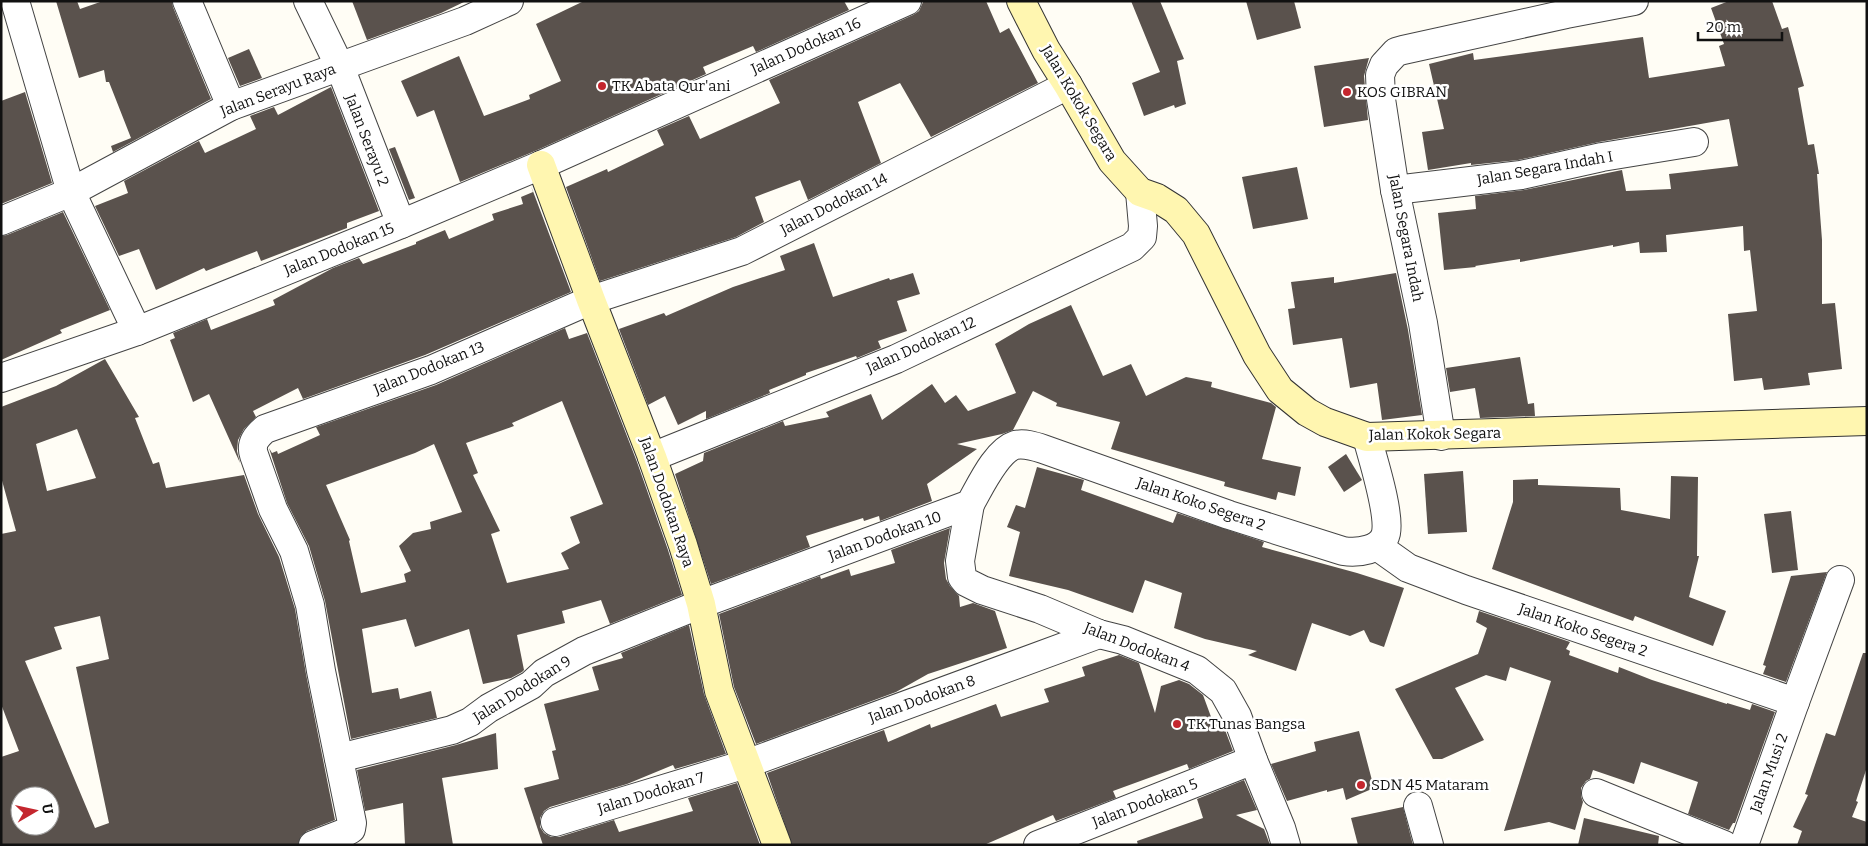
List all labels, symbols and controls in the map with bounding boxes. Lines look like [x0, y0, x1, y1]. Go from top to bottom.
scale bar [1698, 10, 1782, 42]
street label: Jalan Dodokan 16 [747, 14, 864, 79]
text: 20 m [1706, 18, 1742, 36]
street label: Jalan Kokok Segara [1037, 41, 1121, 164]
street label: Jalan Serayu Raya [217, 60, 338, 121]
place label: TK Abata Qur'ani [612, 77, 731, 95]
marker: TK Abata Qur'ani [596, 80, 608, 92]
place label: KOS GIBRAN [1357, 83, 1447, 101]
marker: KOS GIBRAN [1341, 86, 1353, 98]
street label: Jalan Serayu 2 [341, 91, 393, 189]
street label: Jalan Segara Indah I [1475, 147, 1614, 189]
street label: Jalan Dodokan 14 [776, 169, 891, 239]
street label: Jalan Segara Indah [1385, 172, 1427, 304]
street label: Jalan Dodokan 15 [280, 219, 397, 280]
street label: Jalan Dodokan 12 [863, 313, 978, 378]
street label: Jalan Dodokan 13 [370, 338, 487, 399]
street label: Jalan Kokok Segara [1368, 424, 1501, 444]
street label: Jalan Dodokan Raya [636, 434, 698, 569]
street label: Jalan Koko Segera 2 [1133, 473, 1268, 534]
street label: Jalan Dodokan 10 [825, 507, 944, 565]
street label: Jalan Koko Segera 2 [1515, 599, 1650, 660]
street label: Jalan Dodokan 4 [1081, 618, 1193, 676]
street label: Jalan Dodokan 9 [469, 652, 574, 727]
street label: Jalan Dodokan 8 [865, 671, 978, 727]
place label: TK Tunas Bangsa [1187, 715, 1305, 733]
marker: TK Tunas Bangsa [1171, 718, 1183, 730]
street label: Jalan Musi 2 [1746, 731, 1792, 816]
street label: Jalan Dodokan 7 [594, 768, 707, 818]
street label: Jalan Dodokan 5 [1089, 775, 1200, 832]
place label: SDN 45 Mataram [1371, 776, 1489, 794]
marker: SDN 45 Mataram [1355, 779, 1367, 791]
north arrow [10, 786, 60, 836]
text: U [38, 803, 57, 816]

